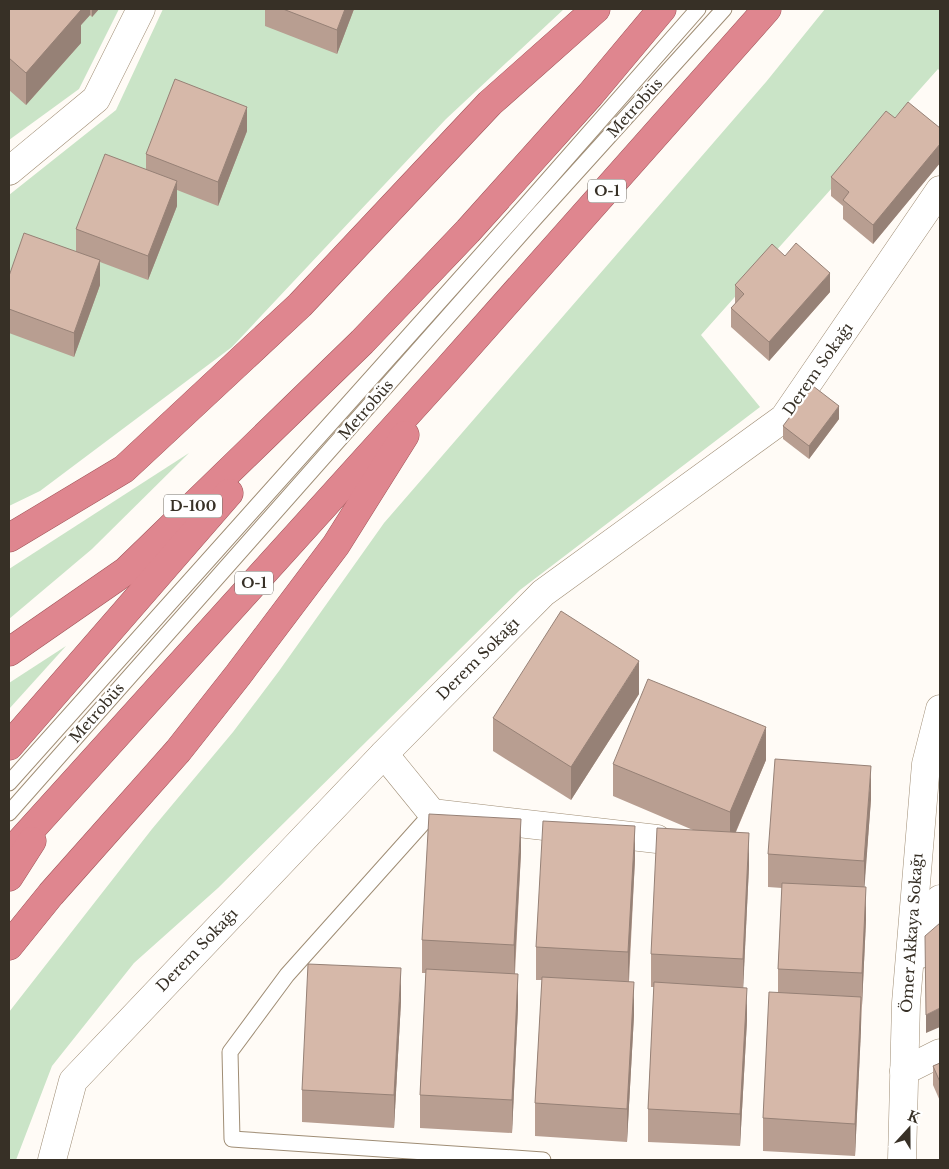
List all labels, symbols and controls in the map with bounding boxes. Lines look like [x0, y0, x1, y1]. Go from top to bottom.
street label: Metrobüs [603, 74, 666, 141]
road number: O-1 [588, 180, 626, 202]
street label: Derem Sokağı [779, 319, 857, 419]
street label: Metrobüs [334, 375, 397, 444]
road number: D-100 [164, 494, 222, 518]
road number: O-1 [235, 572, 273, 594]
street label: Derem Sokağı [432, 613, 523, 704]
street label: Metrobüs [65, 678, 128, 747]
street label: Ömer Akkaya Sokağı [896, 852, 927, 1014]
street label: Derem Sokağı [152, 904, 241, 995]
north arrow [884, 1104, 934, 1154]
text: K [905, 1106, 923, 1128]

